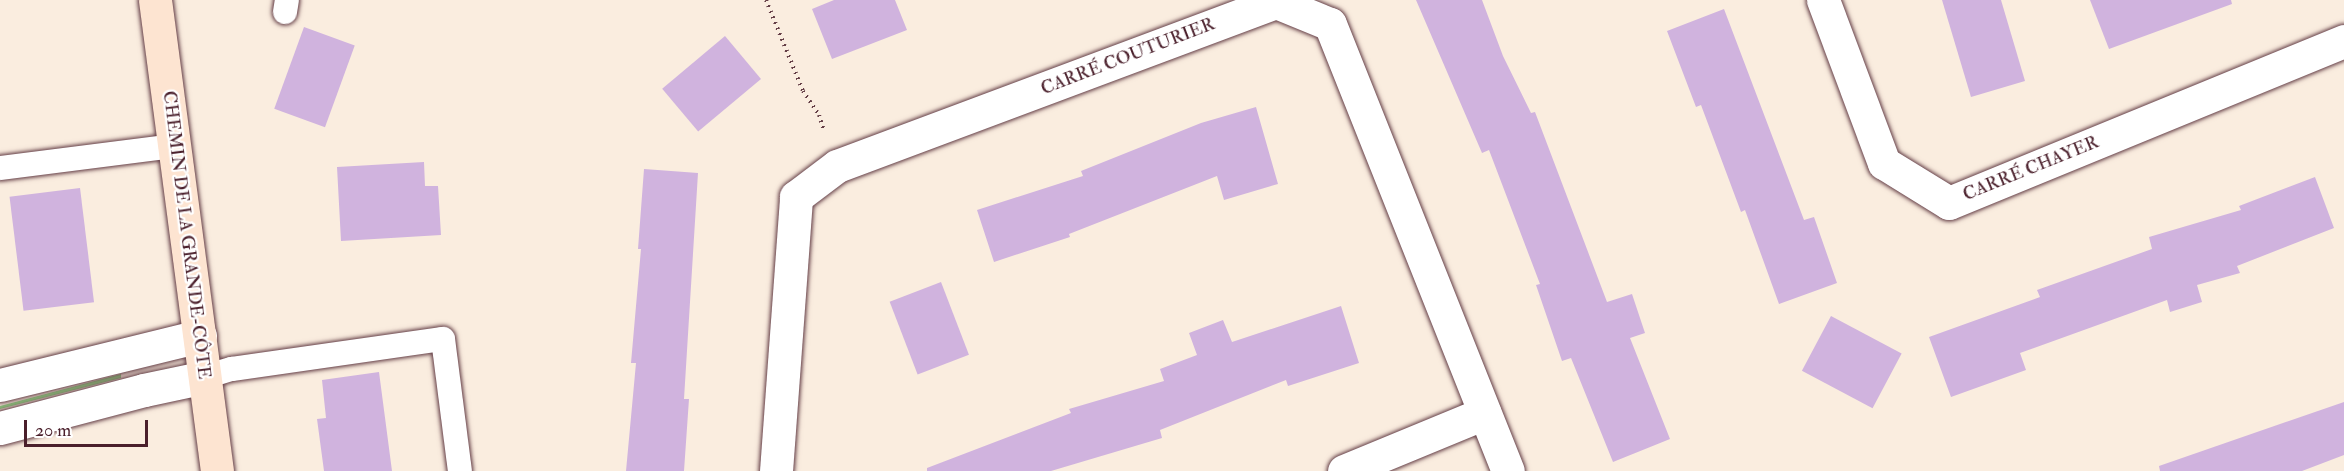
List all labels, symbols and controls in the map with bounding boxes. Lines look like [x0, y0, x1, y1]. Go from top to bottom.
street label: CARRÉ COUTURIER [1038, 14, 1218, 100]
street label: CHEMIN DE LA GRANDE-CÔTE [158, 90, 214, 380]
street label: CARRÉ CHAYER [1960, 132, 2102, 206]
scale bar [27, 408, 152, 446]
text: 20 m [35, 419, 71, 442]

